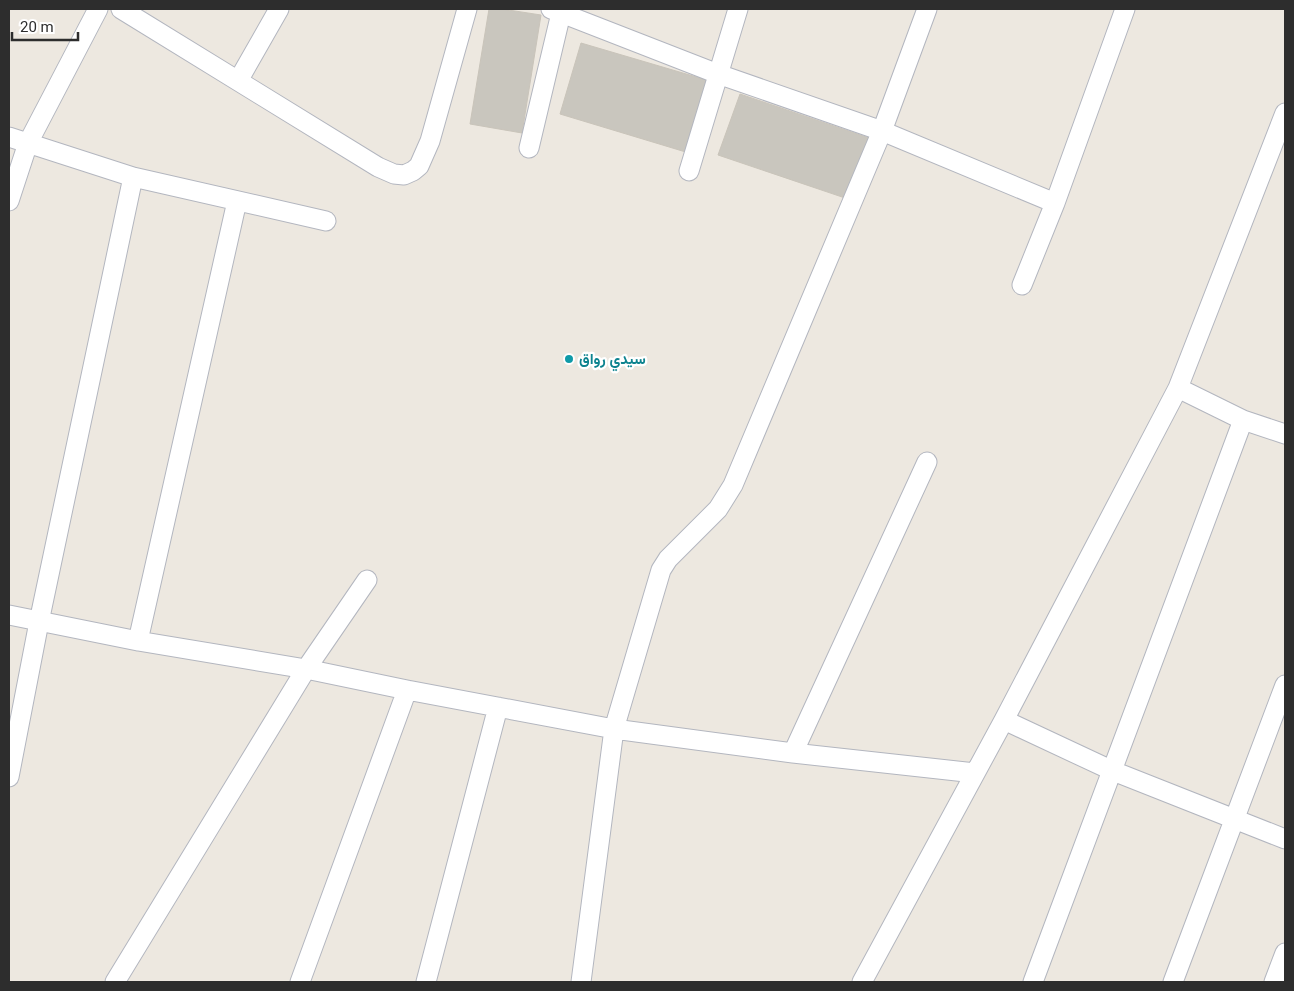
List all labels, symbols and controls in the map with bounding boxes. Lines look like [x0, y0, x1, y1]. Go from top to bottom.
scale bar [12, 10, 79, 42]
text: 20 m [20, 18, 54, 36]
place label: سيدي رواق [579, 350, 646, 372]
marker: سيدي رواق [563, 353, 575, 365]

